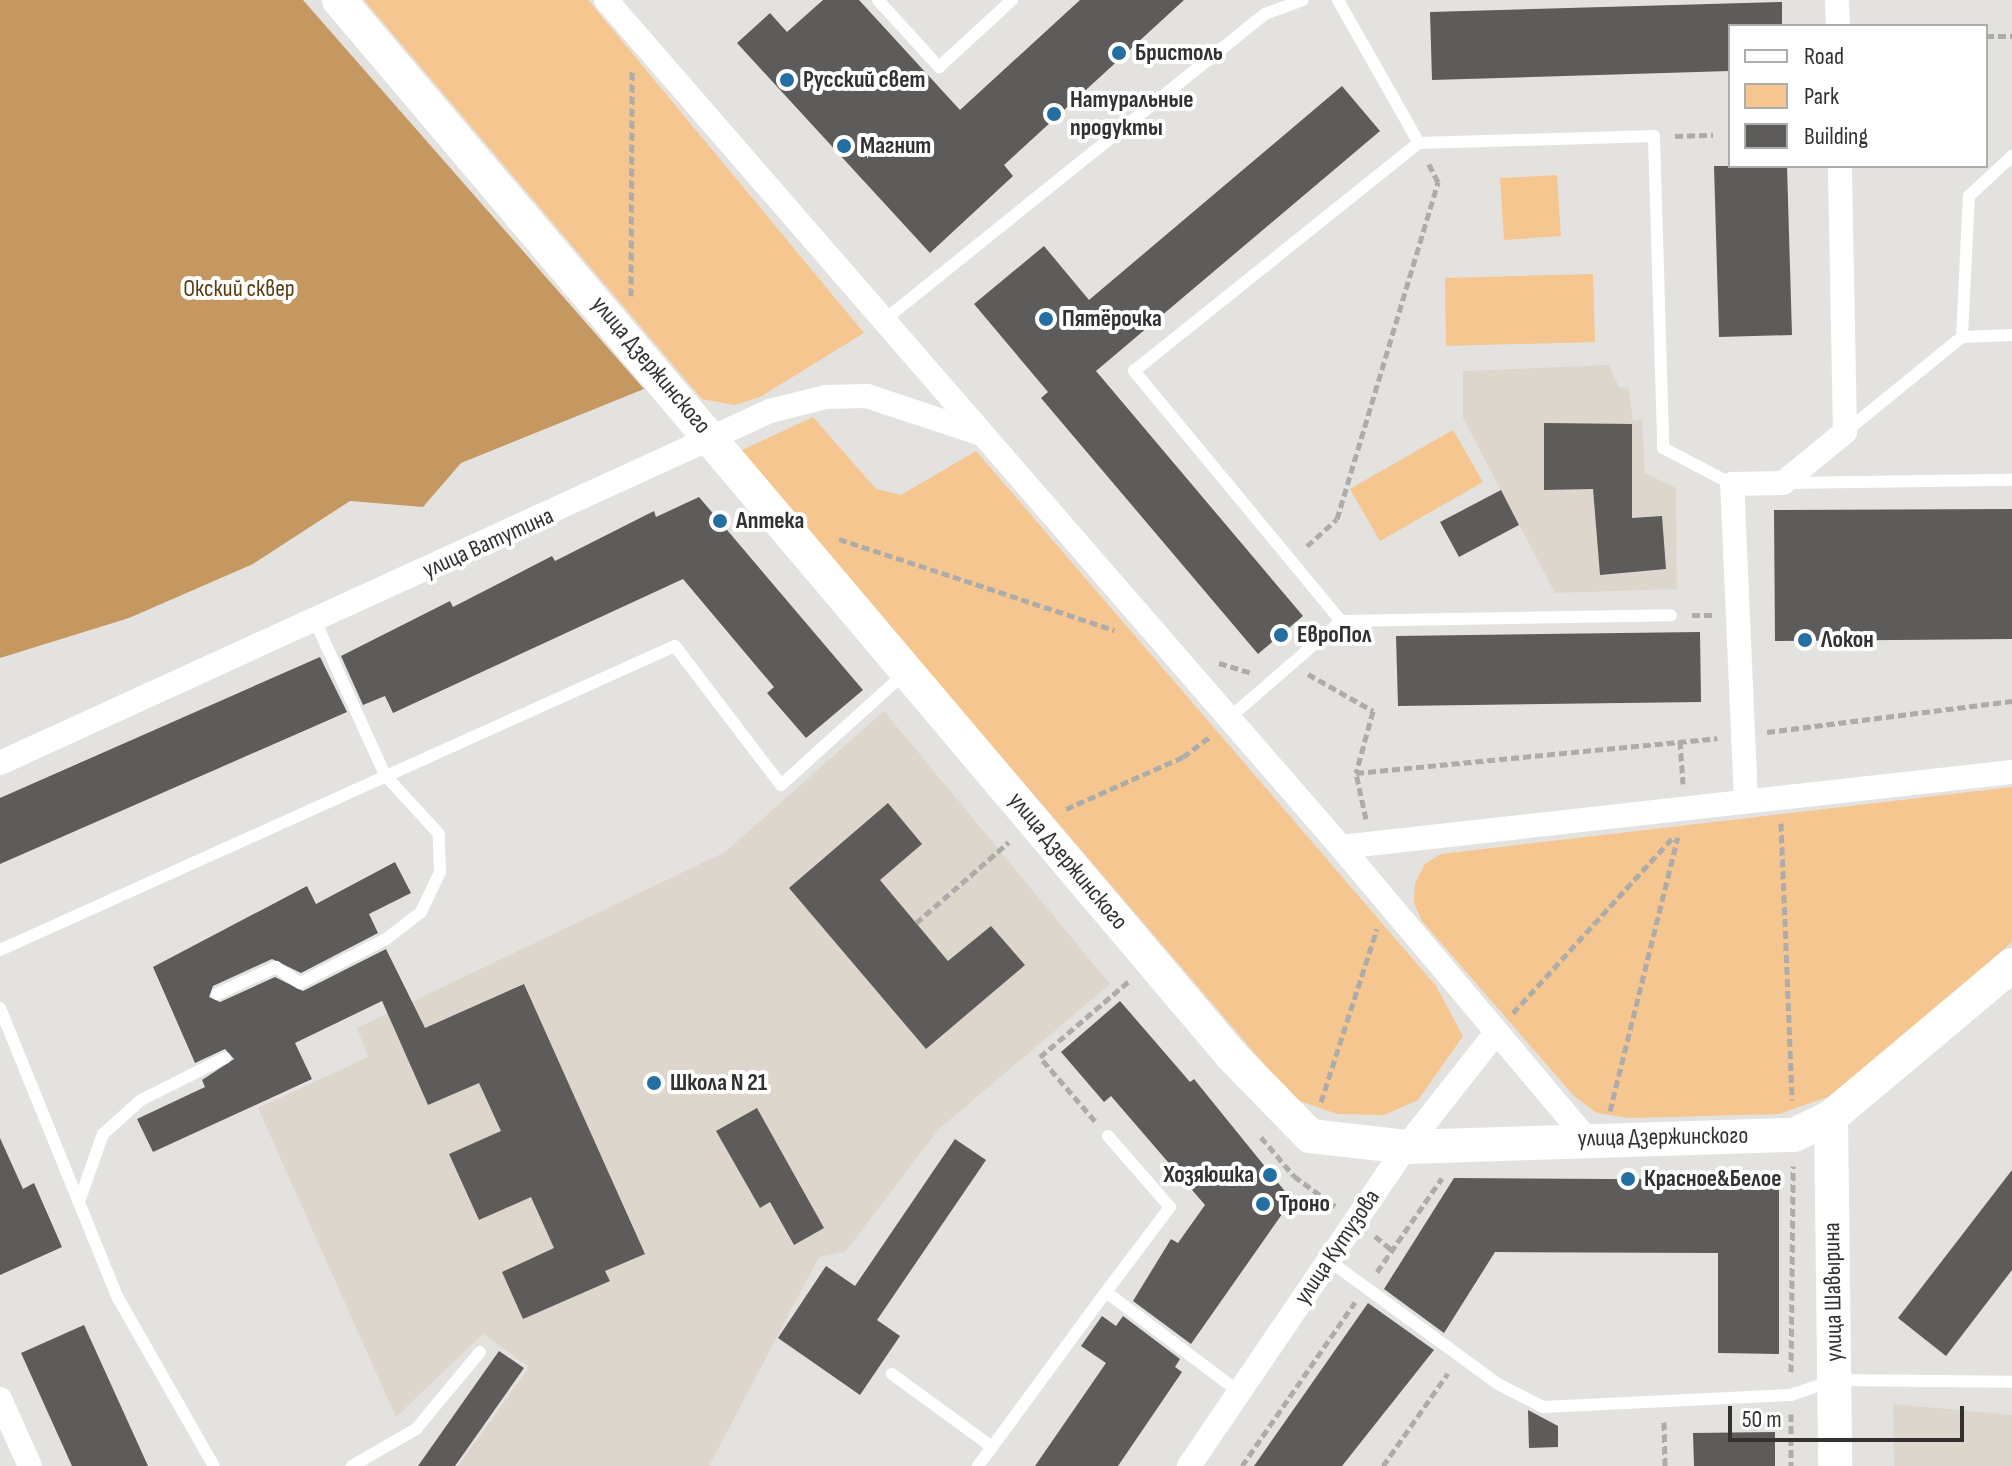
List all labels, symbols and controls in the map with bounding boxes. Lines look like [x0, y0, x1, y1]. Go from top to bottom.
legend [1728, 24, 1988, 168]
place label: Бристоль [1135, 39, 1223, 67]
text: Road [1804, 42, 1844, 71]
marker: Бристоль [1110, 44, 1128, 62]
place label: Русский свет [803, 66, 925, 94]
marker: Русский свет [778, 71, 796, 89]
text: Park [1804, 82, 1839, 111]
place label: Натуральные продукты [1070, 86, 1193, 142]
marker: Натуральные продукты [1045, 105, 1063, 123]
text: Building [1804, 122, 1868, 151]
place label: Магнит [860, 132, 931, 160]
marker: Магнит [835, 137, 853, 155]
park label: Окский сквер [183, 275, 295, 303]
street label: улица Дзержинского [585, 290, 717, 440]
place label: Пятёрочка [1062, 305, 1162, 333]
marker: Пятёрочка [1037, 310, 1055, 328]
street label: улица Ватутина [418, 501, 558, 585]
place label: Аптека [736, 507, 804, 535]
marker: Аптека [711, 512, 729, 530]
place label: ЕвроПол [1297, 621, 1371, 649]
marker: ЕвроПол [1272, 626, 1290, 644]
place label: Локон [1821, 626, 1874, 654]
marker: Локон [1796, 631, 1814, 649]
street label: улица Дзержинского [1002, 786, 1134, 936]
place label: Школа N 21 [670, 1069, 767, 1097]
marker: Школа N 21 [645, 1074, 663, 1092]
street label: улица Дзержинского [1577, 1121, 1749, 1153]
place label: Хозяюшка [1164, 1161, 1254, 1189]
place label: Красное&Белое [1644, 1165, 1781, 1193]
marker: Хозяюшка [1261, 1166, 1279, 1184]
marker: Красное&Белое [1619, 1170, 1637, 1188]
street label: улица Кутузова [1288, 1184, 1386, 1310]
place label: Троно [1279, 1190, 1330, 1218]
marker: Троно [1254, 1195, 1272, 1213]
street label: улица Шавырина [1817, 1222, 1849, 1362]
scale bar [1732, 1390, 1968, 1440]
text: 50 m [1742, 1405, 1782, 1434]

